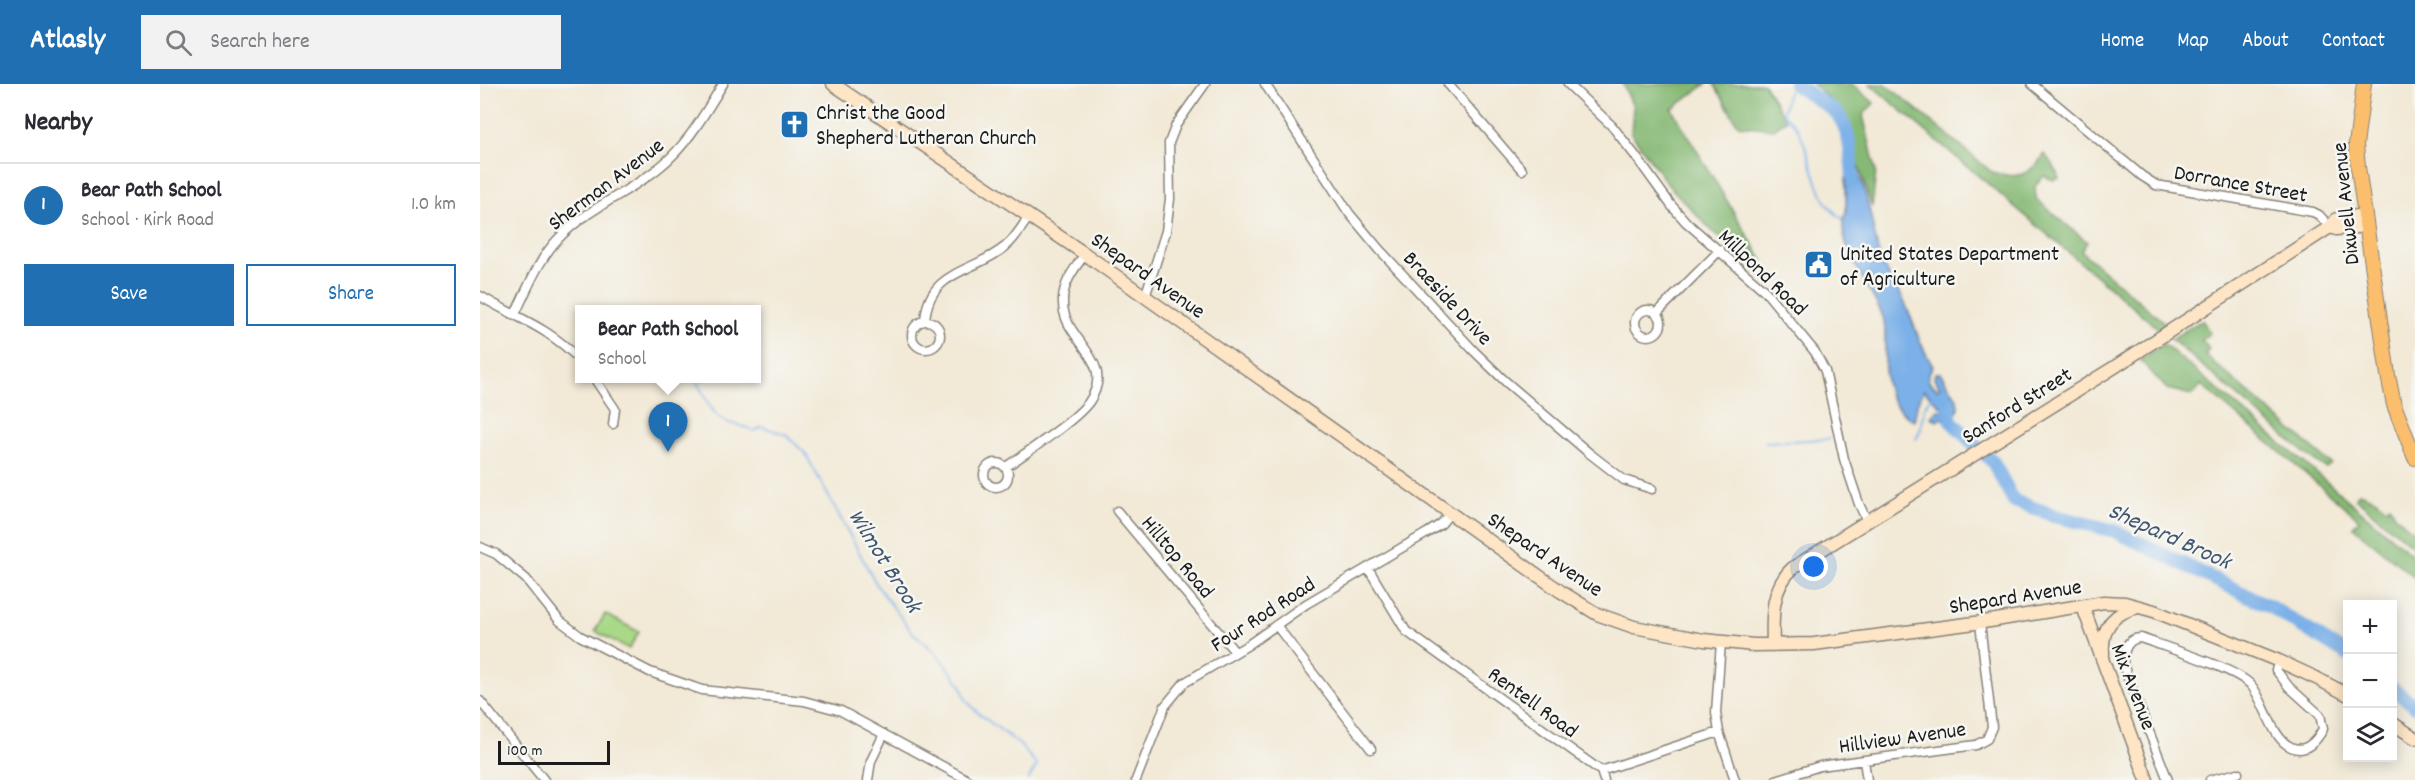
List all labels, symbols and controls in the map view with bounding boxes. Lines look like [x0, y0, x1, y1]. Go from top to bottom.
search box [141, 15, 561, 69]
text: Atlasly [30, 22, 105, 62]
icon: search [162, 26, 195, 59]
text: Search here [210, 27, 310, 58]
text: Home [2100, 27, 2144, 57]
text: Map [2177, 27, 2209, 57]
text: About [2242, 27, 2289, 57]
text: Contact [2322, 27, 2385, 57]
place label: Christ the Good Shepherd Lutheran Church [816, 99, 1036, 155]
text: Nearby [24, 105, 92, 142]
church icon: Christ the Good Shepherd Lutheran Church [779, 108, 811, 140]
street label: Sherman Avenue [542, 132, 672, 240]
street label: Dixwell Avenue [2326, 141, 2369, 266]
street label: Dorrance Street [2171, 158, 2310, 212]
text: Bear Path School [81, 176, 222, 207]
text: 1 [41, 191, 46, 219]
text: 1.0 km [411, 191, 456, 219]
text: School · Kirk Road [81, 207, 214, 235]
street label: Millpond Road [1710, 223, 1813, 324]
street label: Shepard Avenue [1083, 226, 1211, 328]
place label: United States Department of Agriculture [1840, 240, 2059, 296]
street label: Braeside Drive [1394, 245, 1498, 354]
public building icon: United States Department of Agriculture [1803, 249, 1835, 281]
button: Save [24, 264, 234, 326]
button: Share [246, 264, 456, 326]
popup [575, 305, 761, 383]
text: Bear Path School [598, 315, 738, 346]
text: School [598, 346, 646, 374]
street label: Sanford Street [1957, 361, 2079, 453]
pin: 1 [648, 402, 687, 452]
water label: Shepard Brook [2102, 495, 2238, 581]
water label: Wilmot Brook [838, 503, 930, 622]
street label: Shepard Avenue [1480, 506, 1608, 606]
street label: Hilltop Road [1132, 510, 1220, 607]
your location [1799, 552, 1828, 581]
street label: Four Rod Road [1205, 570, 1322, 661]
street label: Shepard Avenue [1947, 573, 2084, 624]
map controls [2343, 600, 2397, 762]
button: + [2343, 600, 2397, 654]
street label: Mix Avenue [2101, 640, 2162, 735]
button: − [2343, 654, 2397, 708]
street label: Rentell Road [1480, 660, 1584, 747]
button: layers [2343, 708, 2397, 762]
street label: Hillview Avenue [1837, 715, 1968, 764]
scale bar [498, 738, 610, 766]
text: 100 m [507, 740, 543, 763]

